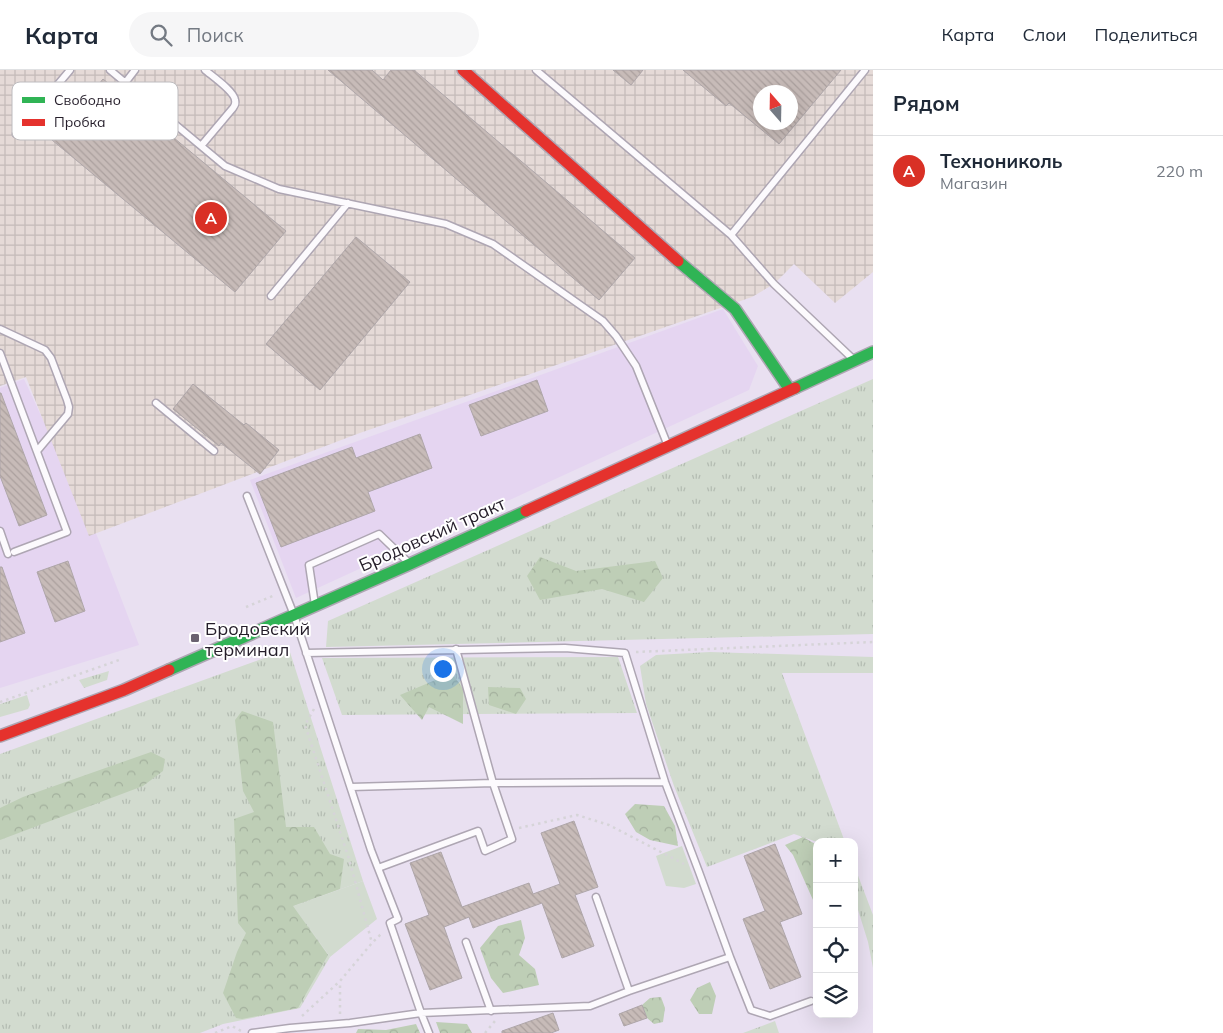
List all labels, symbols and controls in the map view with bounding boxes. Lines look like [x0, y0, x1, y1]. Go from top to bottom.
search box [129, 12, 479, 57]
text: Карта [25, 20, 99, 50]
icon: search [147, 21, 175, 49]
text: Поиск [187, 23, 244, 47]
text: Карта [942, 23, 994, 46]
text: Слои [1022, 23, 1067, 46]
text: Поделиться [1095, 23, 1198, 46]
legend [12, 82, 178, 140]
north arrow [753, 85, 798, 130]
text: Рядом [893, 90, 960, 116]
text: Свободно [54, 91, 121, 109]
text: Пробка [54, 113, 106, 131]
text: Технониколь [940, 149, 1063, 173]
text: A [903, 161, 915, 181]
text: 220 m [1156, 161, 1203, 181]
text: Магазин [940, 173, 1008, 193]
pin: A [195, 199, 227, 237]
street label: Бродовский тракт [355, 491, 510, 577]
place label: Бродовский терминал [205, 617, 310, 661]
marker: Бродовский терминал [189, 632, 201, 644]
your location [430, 656, 456, 682]
map controls [813, 838, 858, 1018]
button: + [813, 838, 858, 883]
button: − [813, 883, 858, 928]
button: locate [813, 928, 858, 973]
button: layers [813, 973, 858, 1018]

